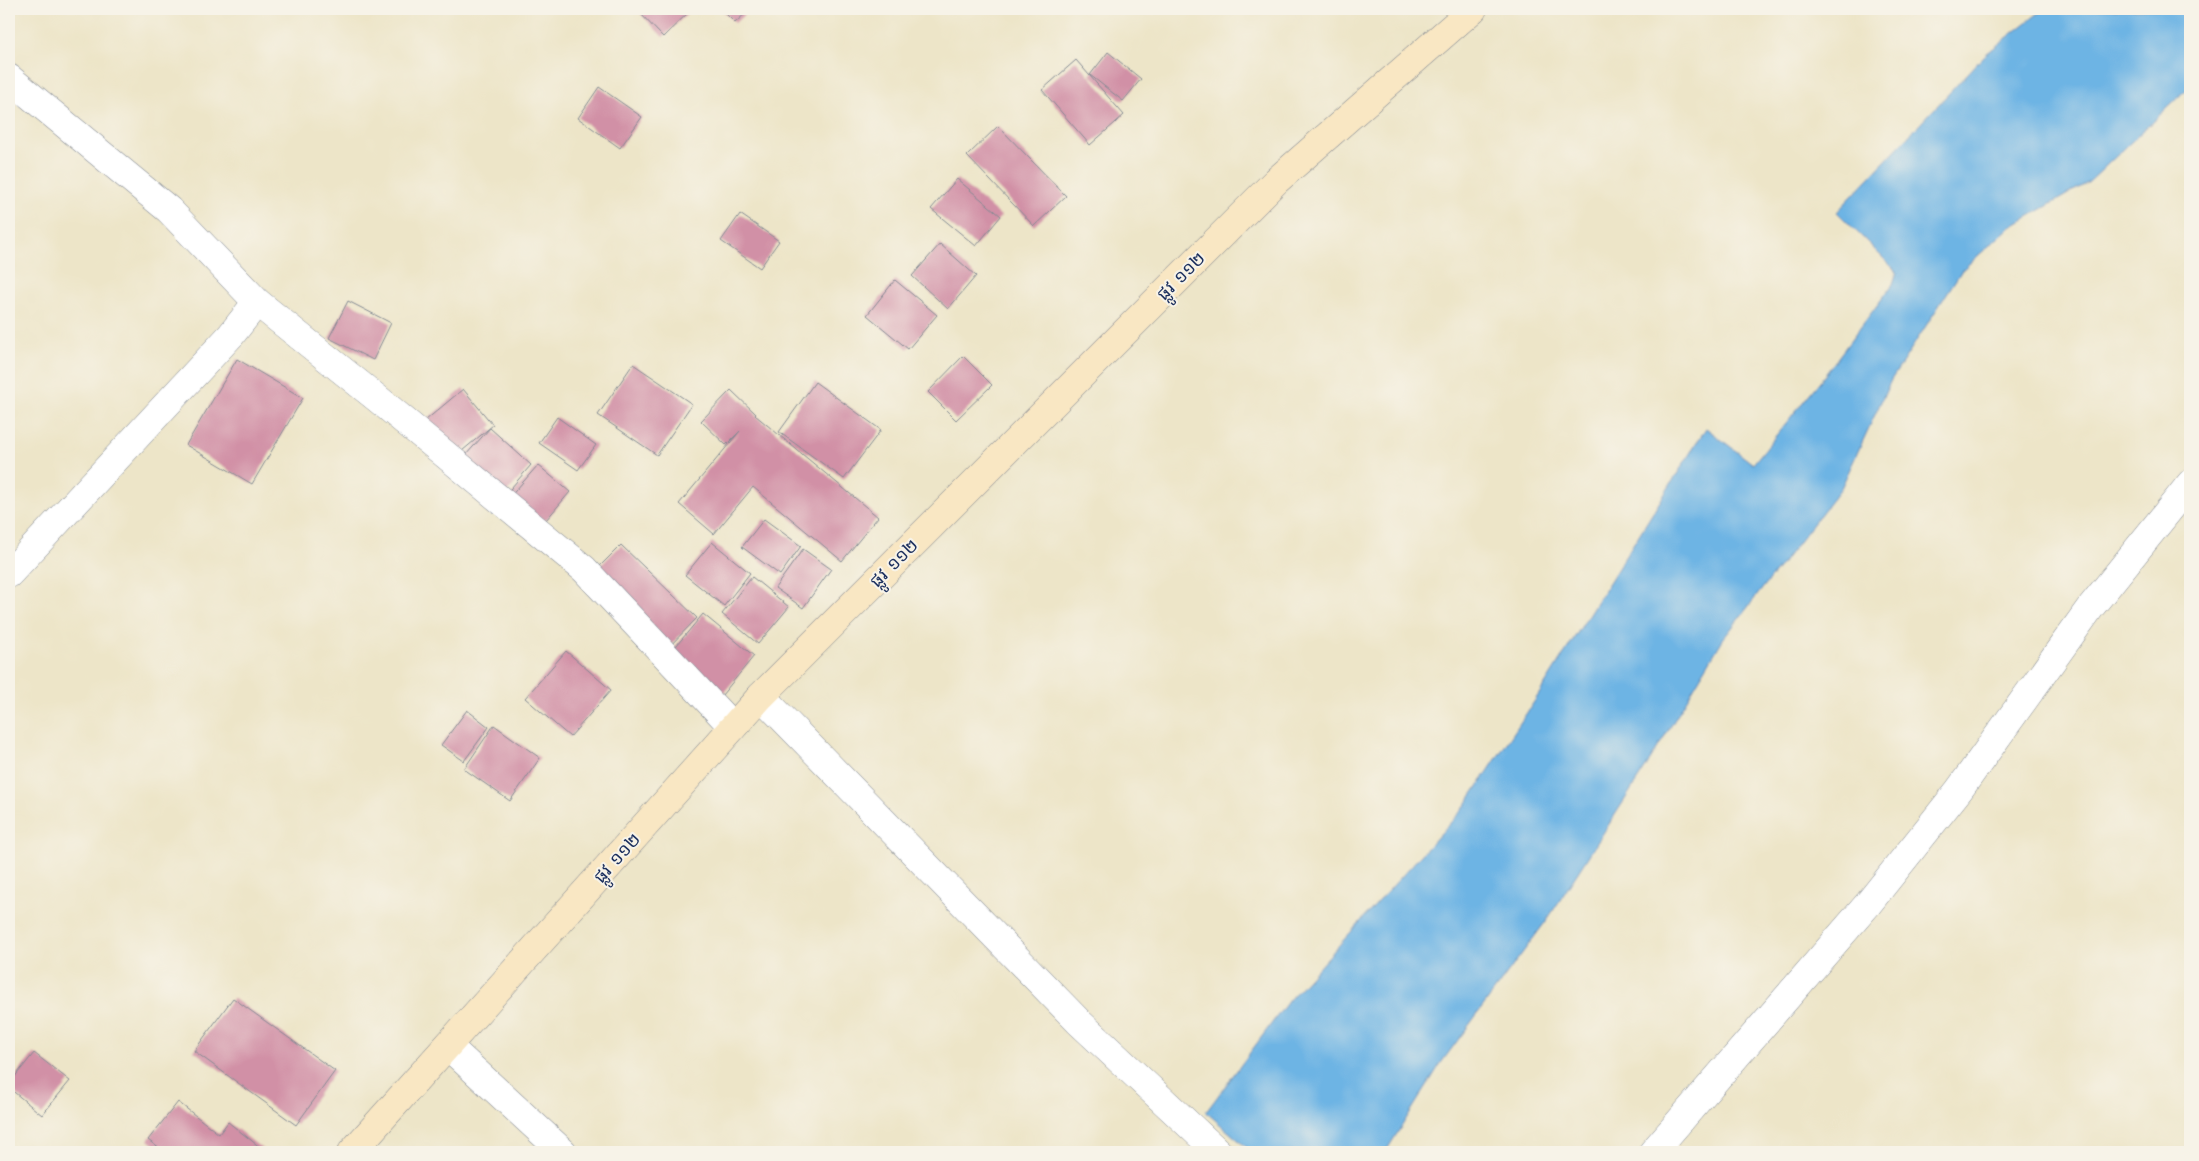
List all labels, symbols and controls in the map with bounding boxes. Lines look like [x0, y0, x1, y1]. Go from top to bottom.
street label: ផ្លូវ ១១២ [1151, 246, 1214, 309]
street label: ផ្លូវ ១១២ [864, 533, 927, 596]
street label: ផ្លូវ ១១២ [588, 828, 649, 891]

